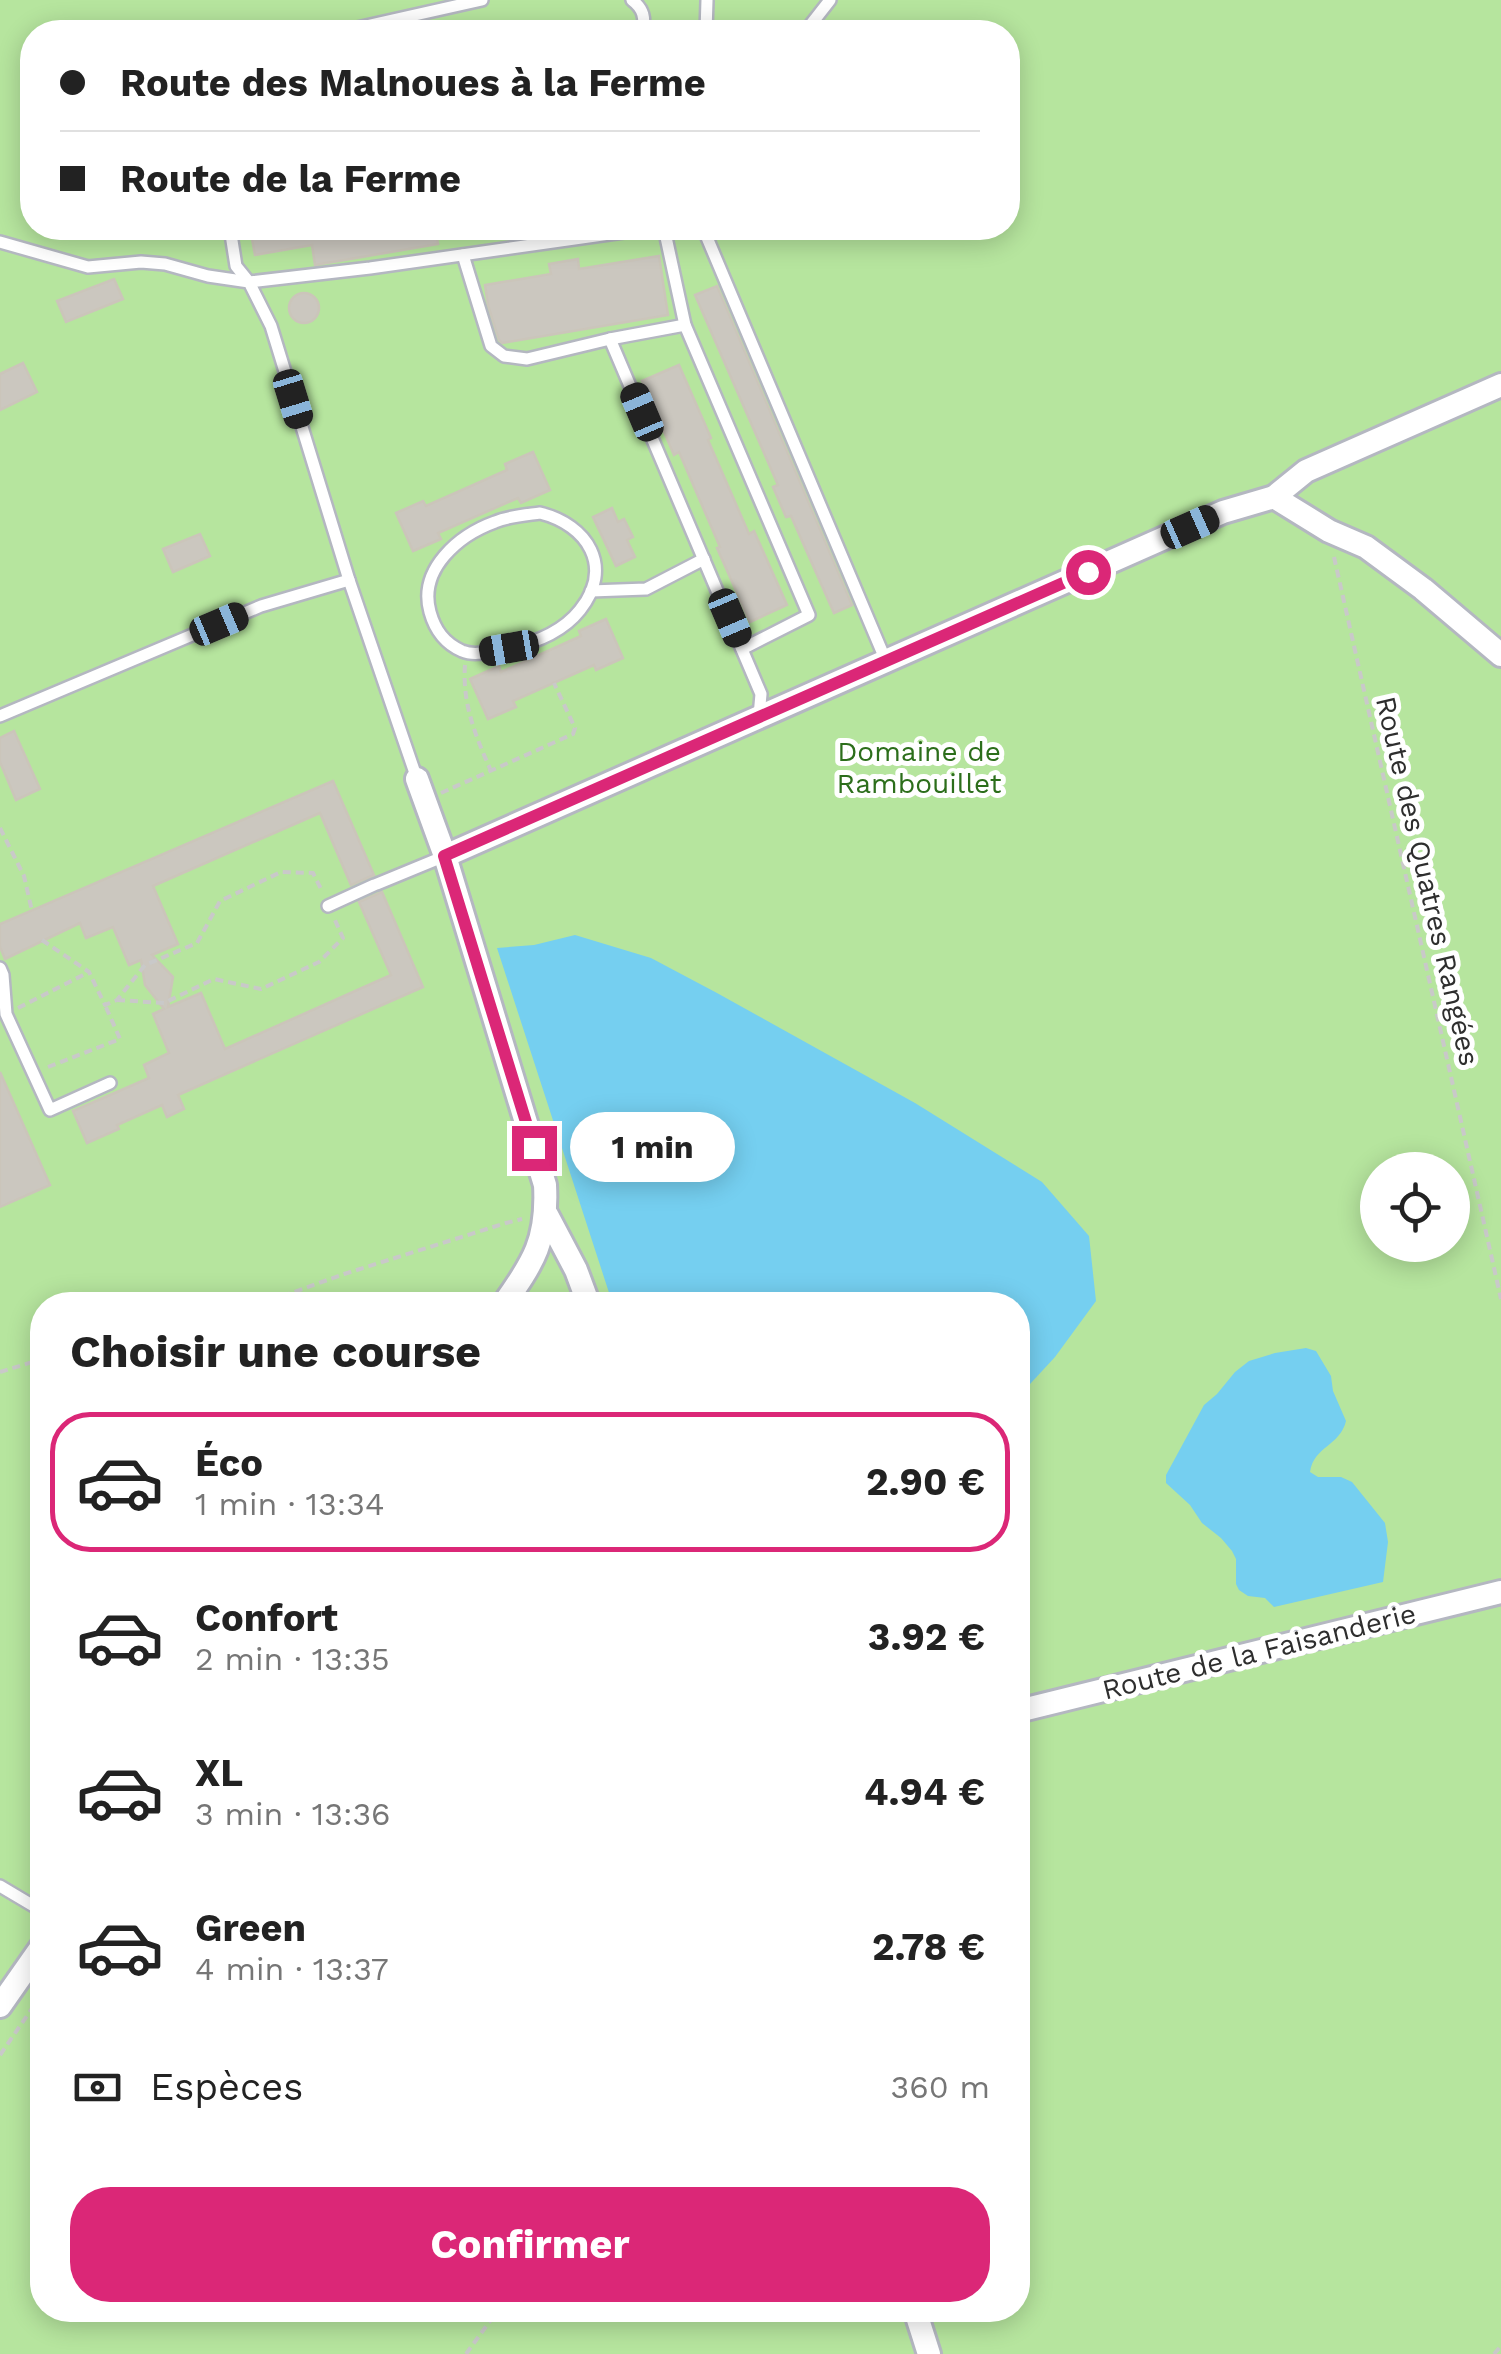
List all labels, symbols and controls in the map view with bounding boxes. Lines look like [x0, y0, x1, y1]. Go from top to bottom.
text: Route des Malnoues à la Ferme [120, 61, 706, 105]
text: Route de la Ferme [120, 157, 461, 201]
car [270, 366, 316, 432]
car [616, 379, 668, 445]
car [1156, 501, 1224, 553]
route start [1066, 550, 1111, 595]
car [704, 585, 756, 651]
car [186, 598, 252, 650]
car [477, 628, 541, 668]
street label: Route des Quatres Rangées [1369, 693, 1486, 1069]
park label: Domaine de Rambouillet [837, 735, 1002, 800]
callout: 1 min [569, 1113, 734, 1183]
route end [512, 1126, 557, 1171]
text: 1 min [611, 1128, 694, 1166]
map controls [1360, 1152, 1470, 1262]
button: locate [1360, 1152, 1470, 1262]
text: Choisir une course [70, 1325, 481, 1378]
icon: car [75, 1437, 165, 1527]
text: Éco [195, 1441, 263, 1485]
text: 2.90 € [866, 1460, 985, 1504]
text: 1 min · 13:34 [195, 1485, 384, 1523]
icon: car [75, 1592, 165, 1682]
text: Confort [195, 1596, 338, 1640]
street label: Route de la Faisanderie [1099, 1597, 1419, 1706]
text: 3.92 € [868, 1615, 985, 1659]
text: 2 min · 13:35 [195, 1640, 390, 1678]
icon: car [75, 1747, 165, 1837]
text: XL [195, 1751, 243, 1795]
text: 4.94 € [864, 1770, 985, 1814]
text: 3 min · 13:36 [195, 1795, 391, 1833]
icon: car [75, 1902, 165, 1992]
text: Green [195, 1906, 306, 1950]
text: 2.78 € [872, 1925, 985, 1969]
text: 4 min · 13:37 [195, 1950, 389, 1988]
icon: cash [70, 2060, 125, 2115]
text: Espèces [150, 2065, 303, 2109]
text: 360 m [891, 2068, 990, 2106]
button: Confirmer [70, 2187, 990, 2302]

